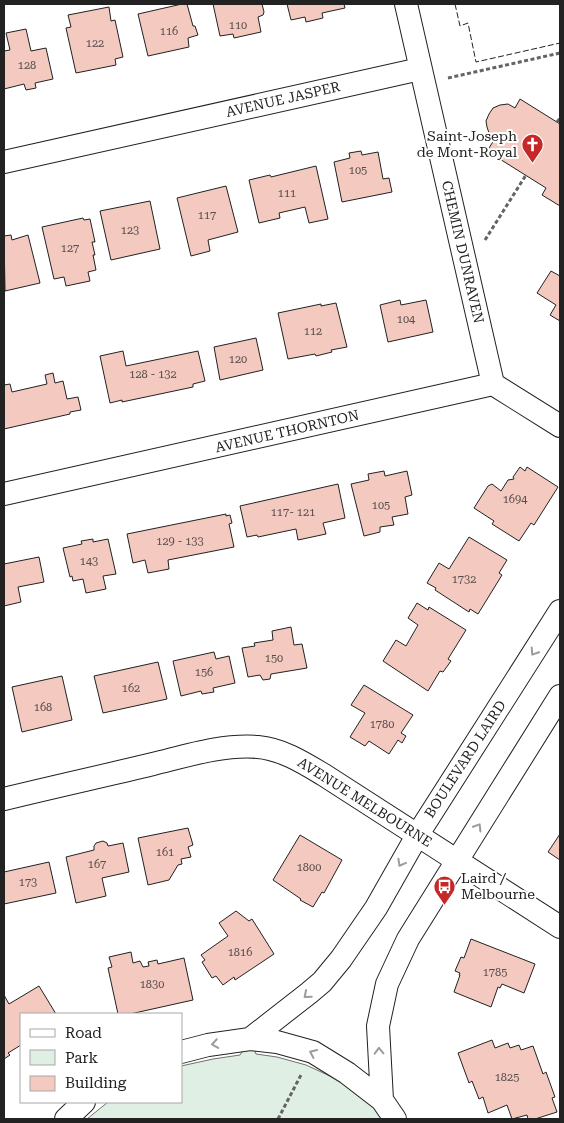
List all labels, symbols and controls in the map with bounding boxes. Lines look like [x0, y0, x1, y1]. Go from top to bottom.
house number: 110 [229, 19, 247, 32]
house number: 116 [160, 25, 178, 38]
house number: 122 [86, 37, 104, 50]
house number: 128 [18, 59, 36, 72]
street label: AVENUE JASPER [224, 78, 342, 120]
place label: Saint-Joseph de Mont-Royal [417, 128, 518, 160]
church icon: Saint-Joseph de Mont-Royal [521, 132, 545, 163]
house number: 105 [349, 164, 367, 177]
street label: CHEMIN DUNRAVEN [439, 179, 487, 325]
house number: 111 [278, 187, 296, 200]
house number: 117 [198, 209, 216, 222]
house number: 123 [121, 224, 139, 237]
house number: 127 [61, 242, 79, 255]
house number: 104 [397, 313, 416, 326]
house number: 112 [304, 325, 322, 338]
house number: 120 [229, 353, 247, 366]
house number: 128 - 132 [129, 368, 177, 381]
street label: AVENUE THORNTON [213, 407, 361, 455]
house number: 1694 [503, 493, 528, 506]
house number: 105 [372, 499, 390, 512]
house number: 117- 121 [271, 506, 315, 519]
house number: 129 - 133 [156, 535, 204, 548]
house number: 143 [80, 555, 98, 568]
house number: 1732 [452, 573, 476, 586]
one-way arrow [531, 646, 540, 655]
house number: 150 [265, 652, 283, 665]
house number: 156 [195, 666, 213, 679]
house number: 162 [122, 682, 140, 695]
street label: BOULEVARD LAIRD [421, 697, 509, 821]
house number: 168 [34, 701, 52, 714]
house number: 1780 [370, 718, 394, 731]
street label: AVENUE MELBOURNE [295, 754, 435, 850]
one-way arrow [471, 823, 481, 832]
house number: 161 [156, 846, 174, 859]
house number: 167 [88, 858, 106, 871]
one-way arrow [397, 858, 407, 867]
house number: 1800 [297, 861, 321, 874]
place label: Laird / Melbourne [461, 870, 535, 902]
bus stop icon: Laird / Melbourne [433, 874, 457, 905]
house number: 173 [19, 876, 37, 889]
house number: 1816 [228, 946, 252, 959]
house number: 1785 [483, 966, 507, 979]
house number: 1830 [140, 978, 164, 991]
one-way arrow [304, 989, 313, 997]
legend [20, 1013, 182, 1103]
text: Road [65, 1024, 102, 1042]
one-way arrow [211, 1038, 220, 1048]
one-way arrow [374, 1047, 384, 1054]
text: Park [65, 1049, 99, 1067]
one-way arrow [309, 1049, 318, 1060]
house number: 1825 [495, 1071, 519, 1084]
text: Building [65, 1074, 127, 1092]

